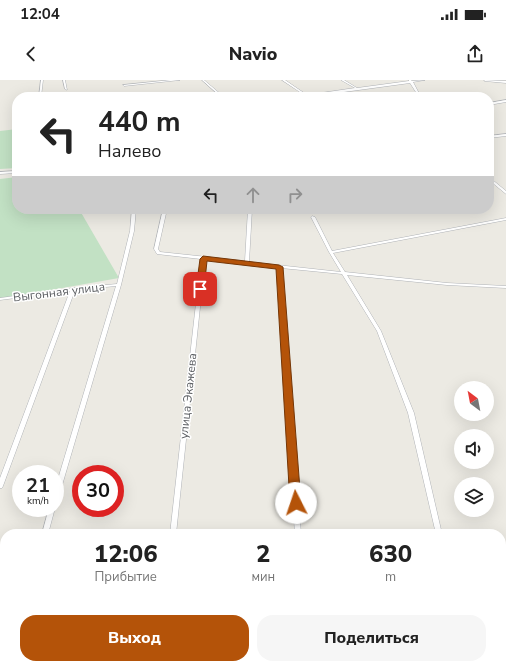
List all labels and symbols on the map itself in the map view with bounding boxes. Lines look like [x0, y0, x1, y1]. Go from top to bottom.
pin [183, 272, 217, 306]
street label: Выгонная улица [12, 278, 106, 306]
street label: улица Экажева [176, 352, 200, 440]
north arrow [454, 381, 494, 421]
speed limit sign: 30 [72, 465, 124, 517]
position arrow [275, 482, 317, 524]

